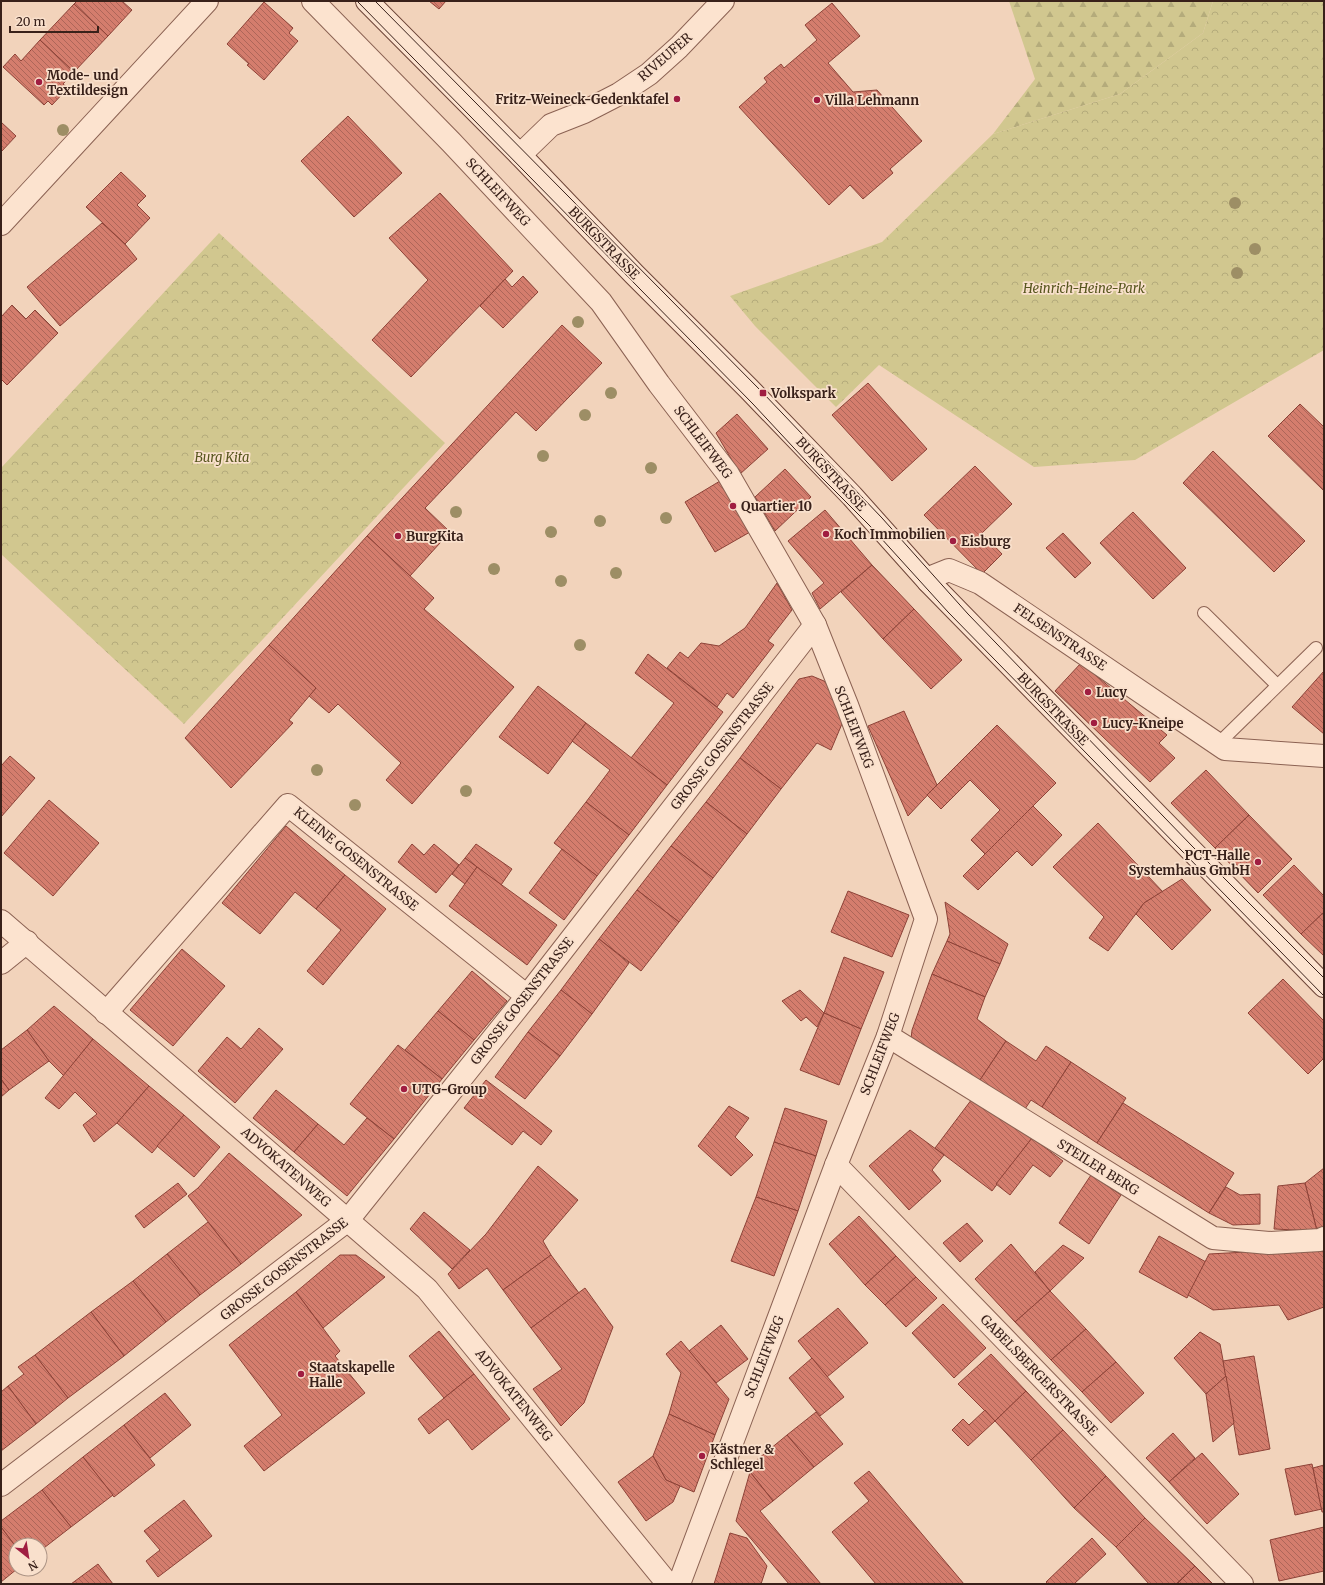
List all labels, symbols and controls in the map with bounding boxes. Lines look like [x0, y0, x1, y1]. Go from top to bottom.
scale bar [10, 8, 98, 34]
text: 20 m [16, 14, 45, 29]
street label: RIVEUFER [635, 29, 695, 85]
place label: Mode- und Textildesign [47, 67, 128, 99]
marker: Mode- und Textildesign [34, 77, 44, 87]
place label: Fritz-Weineck-Gedenktafel [495, 91, 669, 108]
place label: Villa Lehmann [824, 92, 919, 109]
marker: Fritz-Weineck-Gedenktafel [672, 94, 682, 104]
marker: Villa Lehmann [812, 95, 822, 105]
street label: SCHLEIFWEG [462, 154, 534, 230]
street label: BURGSTRASSE [565, 203, 644, 284]
park label: Heinrich-Heine-Park [1022, 280, 1145, 297]
place label: Volkspark [770, 385, 836, 402]
marker: Volkspark [758, 388, 768, 398]
street label: SCHLEIFWEG [670, 402, 736, 482]
street label: BURGSTRASSE [792, 433, 870, 515]
park label: Burg Kita [194, 449, 250, 466]
place label: Quartier 10 [741, 498, 812, 515]
marker: Quartier 10 [728, 501, 738, 511]
place label: Koch Immobilien [834, 526, 946, 543]
place label: BurgKita [406, 528, 464, 545]
marker: Koch Immobilien [821, 529, 831, 539]
marker: BurgKita [393, 531, 403, 541]
place label: Eisburg [961, 533, 1011, 550]
marker: Eisburg [948, 536, 958, 546]
street label: FELSENSTRASSE [1010, 600, 1110, 675]
street label: BURGSTRASSE [1014, 669, 1093, 750]
street label: GROSSE GOSENSTRASSE [667, 678, 778, 813]
street label: SCHLEIFWEG [830, 683, 878, 771]
place label: Lucy [1096, 684, 1127, 701]
marker: Lucy [1083, 687, 1093, 697]
place label: Lucy-Kneipe [1102, 715, 1184, 732]
marker: Lucy-Kneipe [1089, 718, 1099, 728]
street label: KLEINE GOSENSTRASSE [290, 803, 422, 915]
place label: PCT-Halle Systemhaus GmbH [1129, 847, 1250, 879]
marker: PCT-Halle Systemhaus GmbH [1253, 857, 1263, 867]
street label: GROSSE GOSENSTRASSE [467, 933, 578, 1068]
street label: SCHLEIFWEG [856, 1010, 904, 1098]
place label: UTG-Group [412, 1081, 487, 1098]
marker: UTG-Group [399, 1084, 409, 1094]
street label: ADVOKATENWEG [237, 1123, 335, 1211]
street label: STEILER BERG [1054, 1135, 1143, 1199]
street label: GROSSE GOSENSTRASSE [217, 1213, 352, 1324]
street label: GABELSBERGERSTRASSE [977, 1311, 1102, 1440]
street label: SCHLEIFWEG [740, 1313, 788, 1401]
street label: ADVOKATENWEG [471, 1345, 557, 1445]
place label: Staatskapelle Halle [309, 1359, 395, 1391]
marker: Staatskapelle Halle [296, 1369, 306, 1379]
place label: Kästner & Schlegel [710, 1441, 774, 1473]
marker: Kästner & Schlegel [697, 1451, 707, 1461]
north arrow [8, 1537, 48, 1577]
text: N [25, 1557, 40, 1574]

